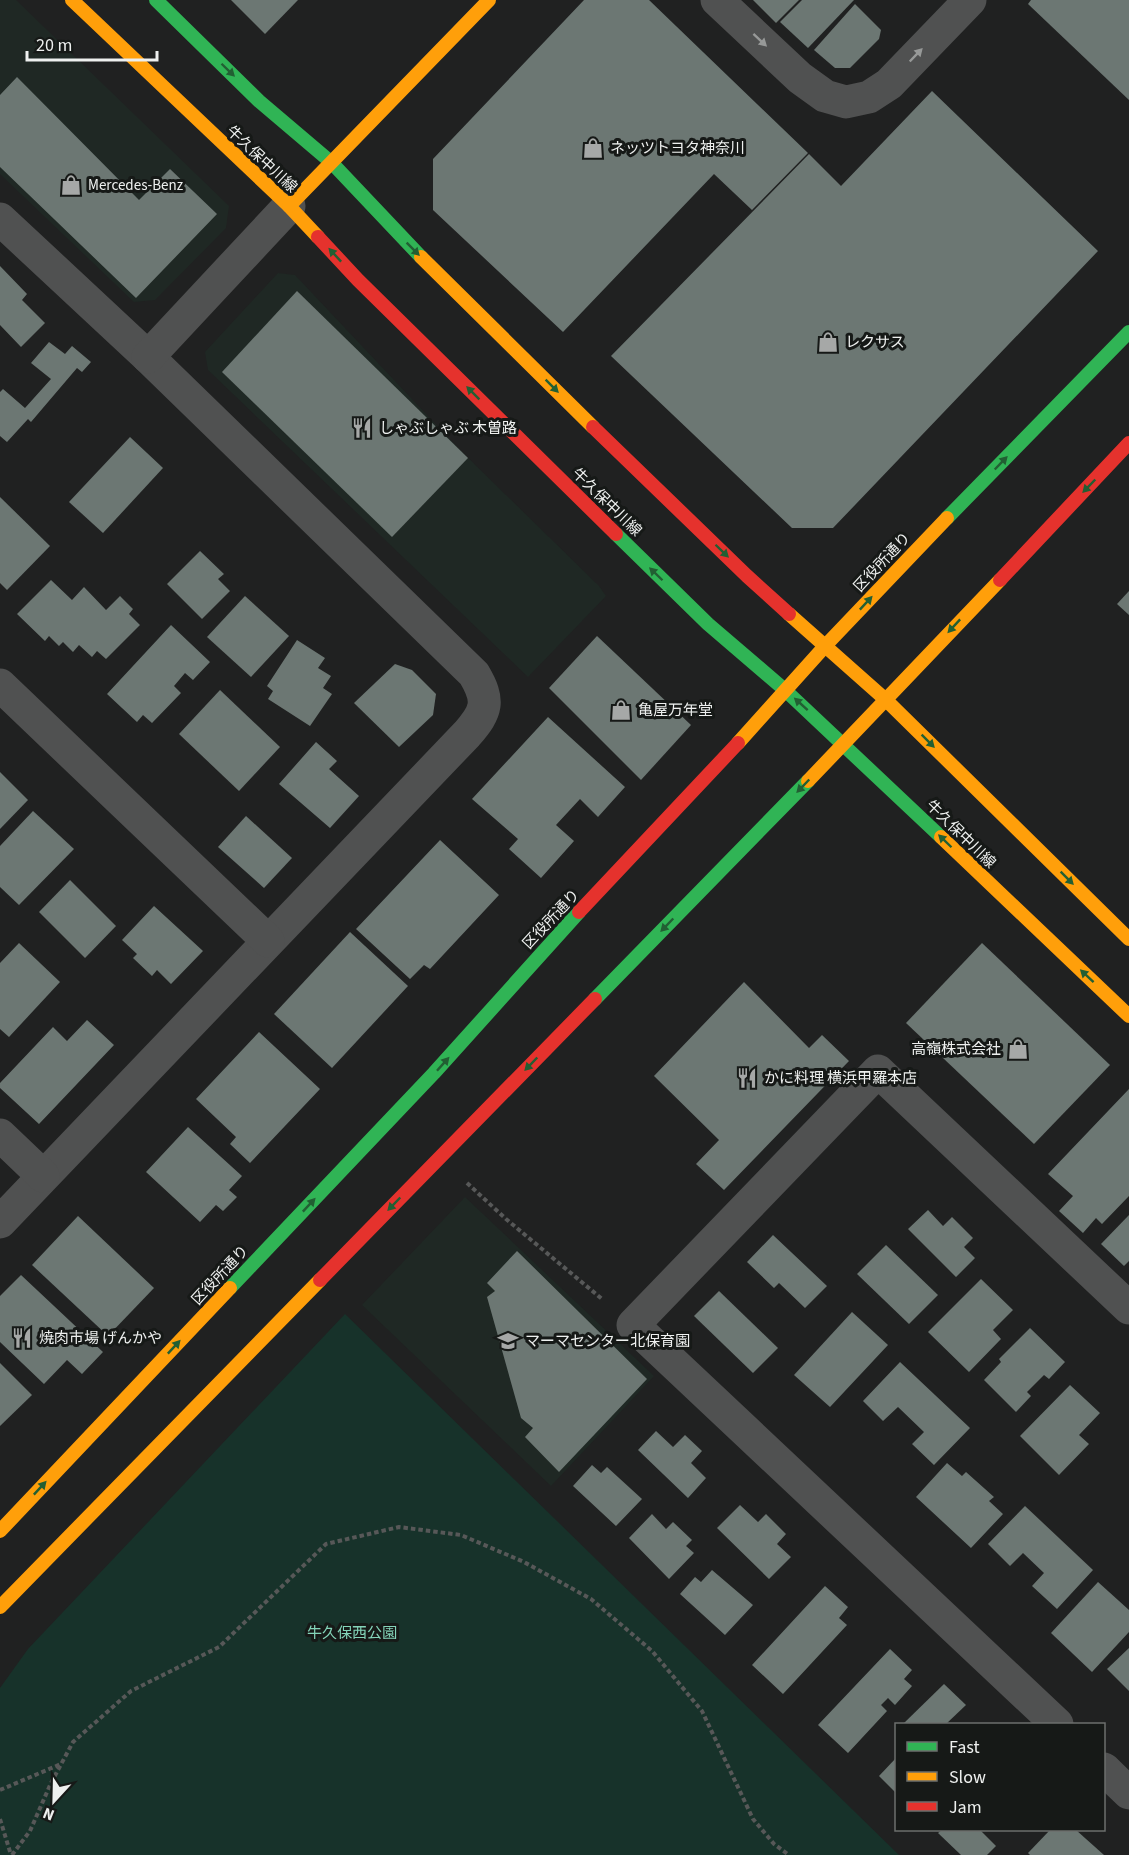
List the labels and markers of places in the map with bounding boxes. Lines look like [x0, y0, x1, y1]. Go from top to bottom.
shop icon: ネッツトヨタ神奈川 [581, 136, 605, 160]
place label: ネッツトヨタ神奈川 [610, 138, 745, 159]
shop icon: Mercedes-Benz [59, 173, 83, 197]
place label: Mercedes-Benz [88, 175, 183, 196]
shop icon: レクサス [816, 330, 840, 354]
place label: レクサス [845, 332, 905, 353]
restaurant icon: しゃぶしゃぶ 木曽路 [350, 416, 374, 440]
place label: しゃぶしゃぶ 木曽路 [379, 418, 517, 439]
shop icon: 亀屋万年堂 [609, 698, 633, 722]
place label: 亀屋万年堂 [638, 700, 713, 721]
shop icon: 高嶺株式会社 [1006, 1037, 1030, 1061]
place label: 高嶺株式会社 [911, 1039, 1001, 1060]
restaurant icon: かに料理 横浜甲羅本店 [735, 1066, 759, 1090]
place label: かに料理 横浜甲羅本店 [764, 1068, 917, 1089]
restaurant icon: 焼肉市場 げんかや [10, 1326, 34, 1350]
place label: 焼肉市場 げんかや [39, 1328, 162, 1349]
school or university icon: マーマセンター北保育園 [496, 1329, 520, 1353]
place label: マーマセンター北保育園 [525, 1331, 690, 1352]

